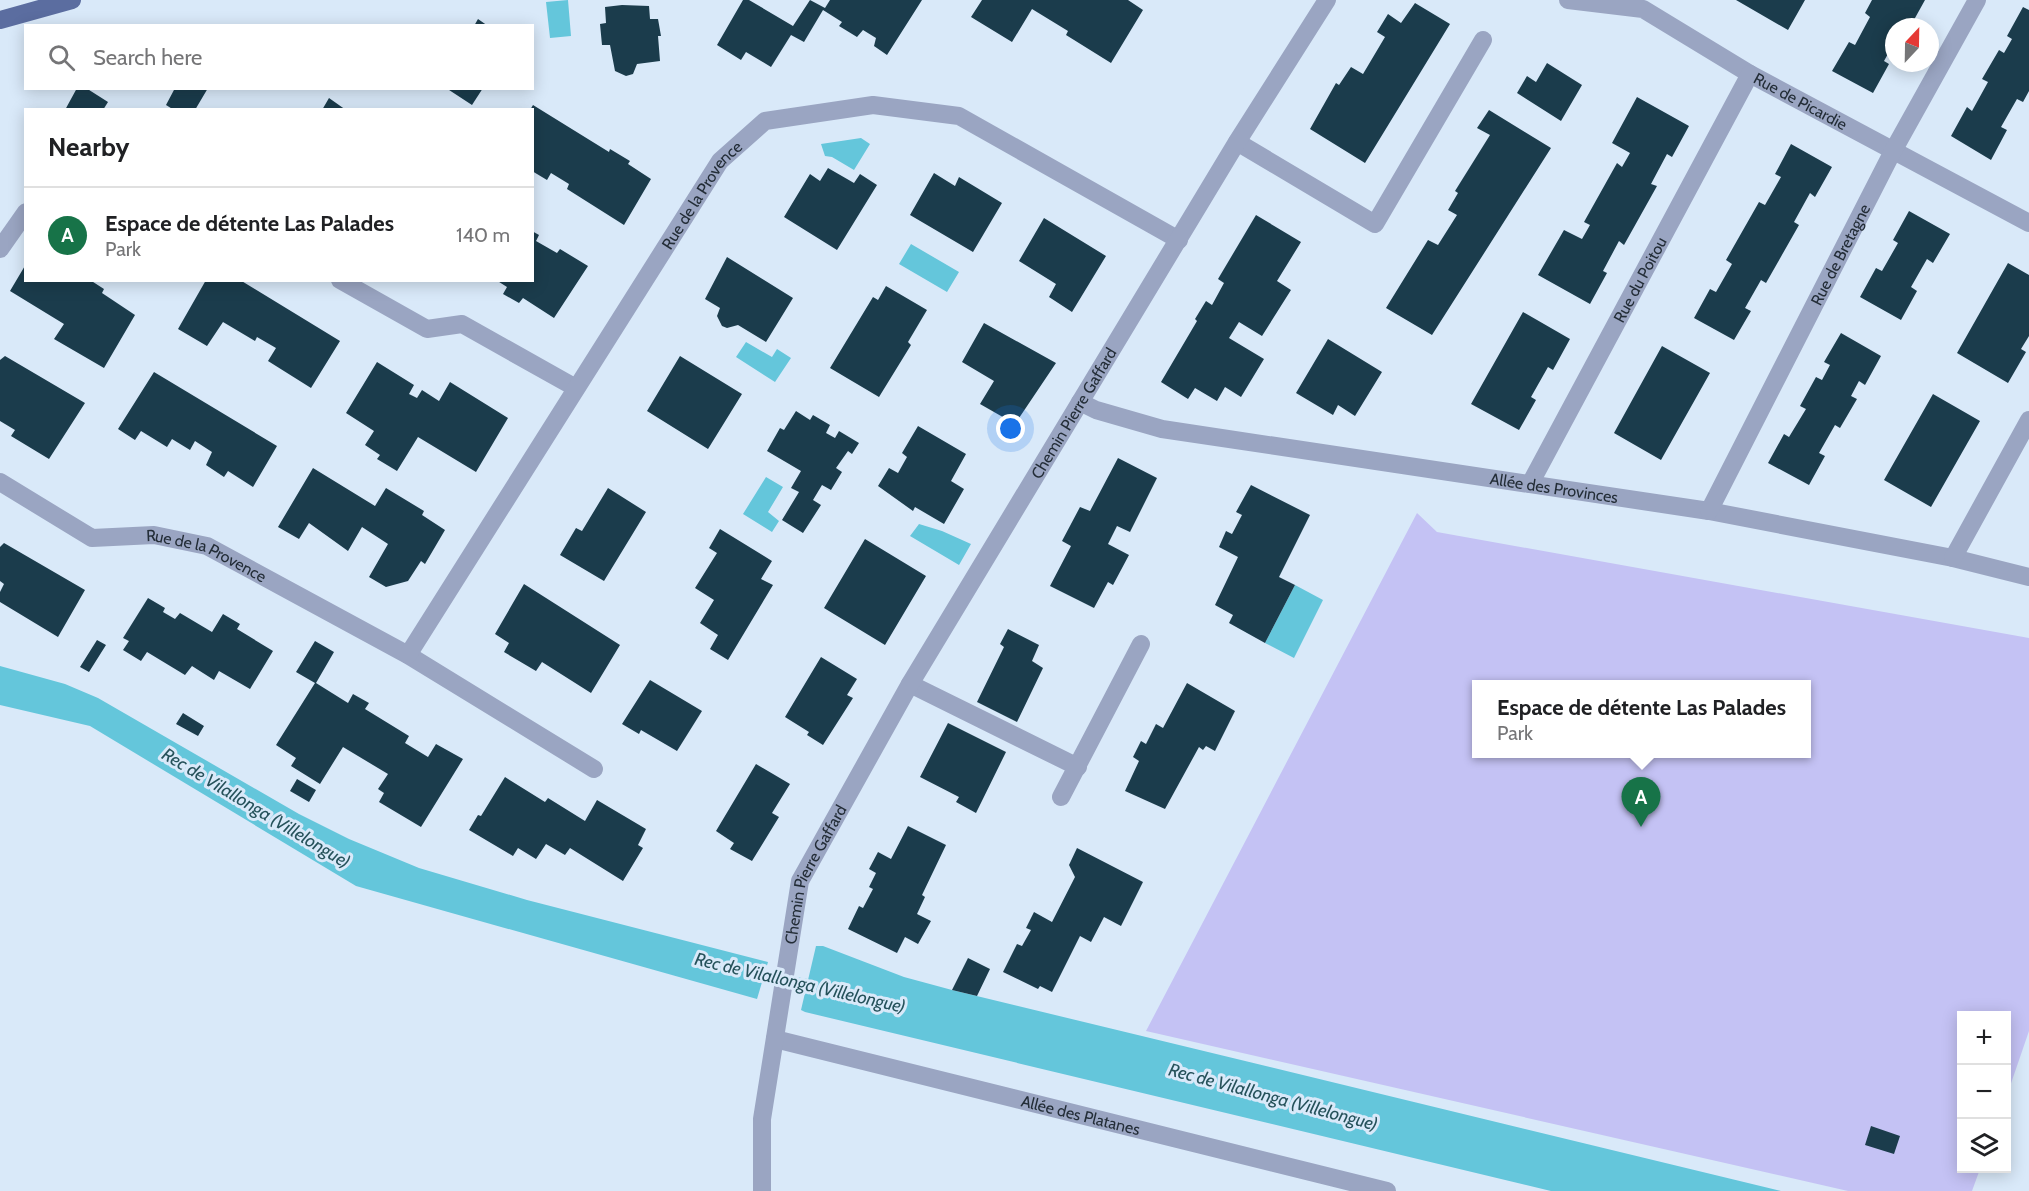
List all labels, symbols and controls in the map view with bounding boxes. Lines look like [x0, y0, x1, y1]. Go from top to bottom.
north arrow [1885, 18, 1939, 72]
search box [24, 24, 534, 90]
icon: search [45, 41, 78, 74]
text: Search here [93, 44, 202, 71]
street label: Rue de Picardie [1751, 68, 1850, 134]
text: Nearby [48, 131, 129, 163]
street label: Rue de la Provence [657, 137, 746, 253]
street label: Rue de Bretagne [1806, 201, 1874, 308]
text: Espace de détente Las Palades [105, 210, 394, 237]
text: A [61, 223, 74, 247]
text: 140 m [456, 223, 510, 247]
street label: Rue du Poitou [1609, 234, 1670, 326]
text: Park [105, 237, 141, 261]
street label: Chemin Pierre Gaffard [1027, 344, 1120, 482]
your location [996, 414, 1025, 443]
street label: Allée des Provinces [1489, 469, 1620, 507]
street label: Rue de la Provence [146, 525, 270, 586]
popup [1472, 680, 1811, 758]
text: Espace de détente Las Palades [1497, 694, 1786, 721]
text: Park [1497, 721, 1533, 745]
water label: Rec de Vilallonga (Villelongue) [158, 743, 354, 873]
pin: A [1622, 778, 1660, 827]
street label: Chemin Pierre Gaffard [781, 802, 850, 945]
water label: Rec de Vilallonga (Villelongue) [693, 948, 907, 1018]
map controls [1957, 1011, 2011, 1173]
button: + [1957, 1011, 2011, 1065]
water label: Rec de Vilallonga (Villelongue) [1166, 1058, 1380, 1136]
button: − [1957, 1065, 2011, 1119]
street label: Allée des Platanes [1019, 1091, 1142, 1139]
button: layers [1957, 1119, 2011, 1173]

